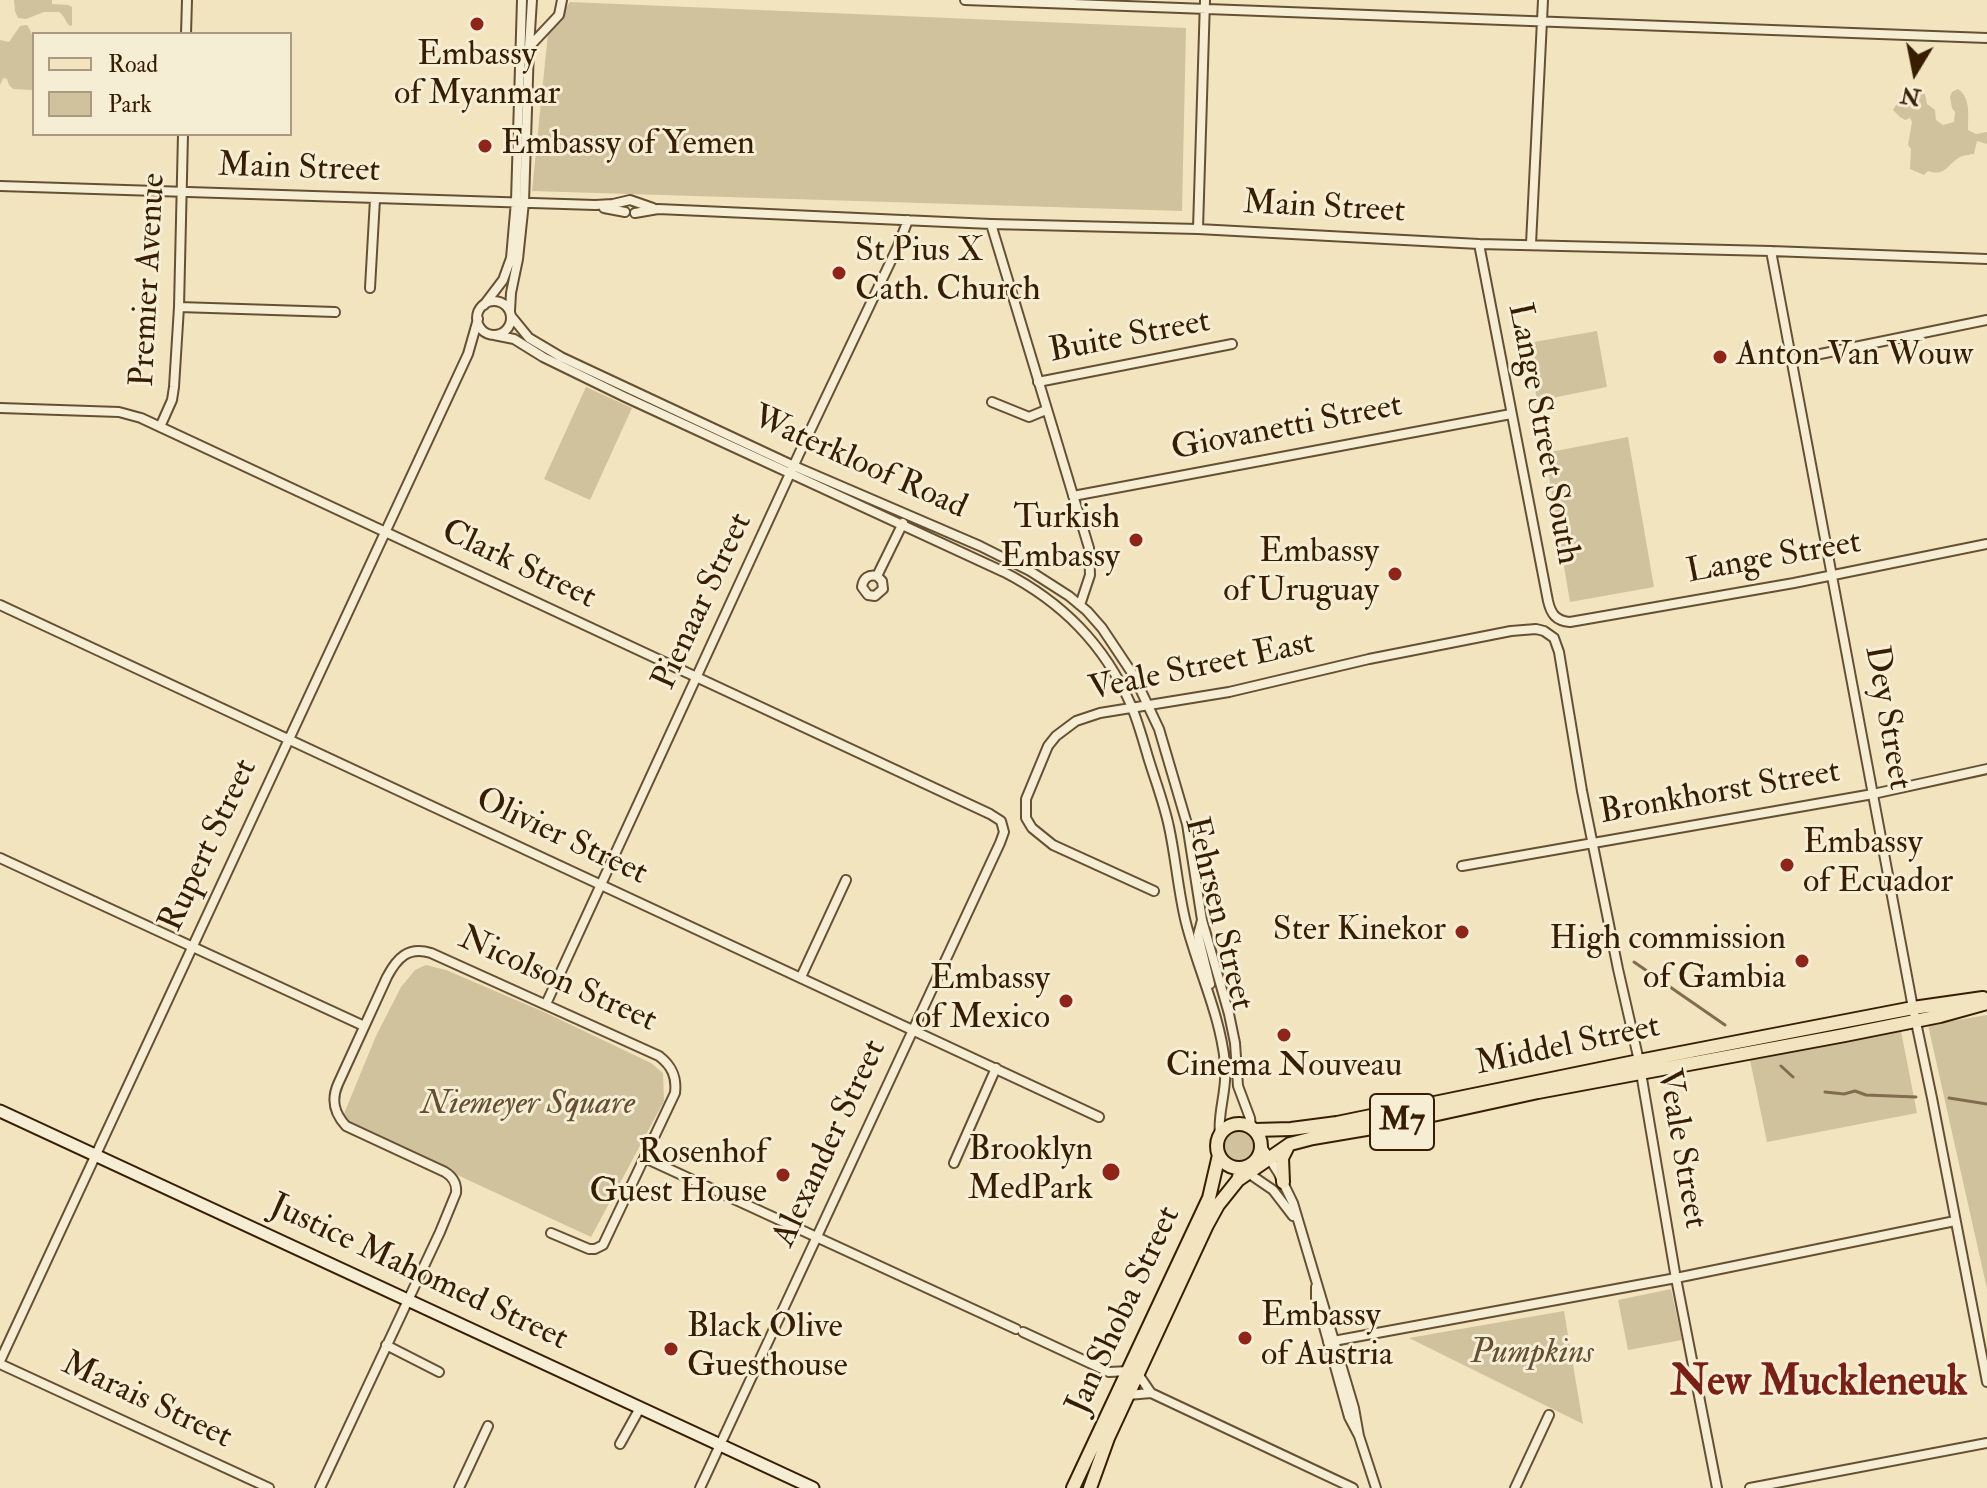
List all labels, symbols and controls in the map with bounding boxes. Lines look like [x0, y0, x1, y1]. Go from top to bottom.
marker: Embassy of Myanmar [468, 15, 486, 33]
legend [32, 32, 292, 136]
north arrow [1875, 32, 1955, 112]
place label: Embassy of Myanmar [394, 37, 560, 116]
text: Road [108, 49, 158, 80]
text: N [1899, 80, 1923, 111]
text: Park [108, 89, 152, 120]
place label: Embassy of Yemen [501, 126, 755, 166]
marker: Embassy of Yemen [476, 137, 494, 155]
street label: Main Street [217, 147, 381, 193]
street label: Premier Avenue [124, 172, 176, 388]
street label: Main Street [1242, 184, 1406, 234]
place label: St Pius X Cath. Church [855, 233, 1041, 312]
marker: St Pius X Cath. Church [830, 264, 848, 282]
street label: Lange Street South [1497, 300, 1587, 568]
street label: Buite Street [1046, 302, 1214, 374]
place label: Anton Van Wouw [1736, 337, 1973, 377]
marker: Anton Van Wouw [1711, 348, 1729, 366]
street label: Giovanetti Street [1168, 387, 1406, 471]
street label: Waterkloof Road [746, 399, 972, 529]
place label: Turkish Embassy [1000, 500, 1120, 580]
street label: Pienaar Street [645, 507, 763, 697]
street label: Clark Street [434, 513, 602, 619]
street label: Lange Street [1684, 524, 1864, 594]
marker: Turkish Embassy [1127, 531, 1145, 549]
place label: Embassy of Uruguay [1223, 534, 1379, 614]
marker: Embassy of Uruguay [1386, 565, 1404, 583]
street label: Veale Street East [1085, 624, 1319, 712]
street label: Dey Street [1853, 643, 1919, 793]
street label: Rupert Street [152, 753, 268, 939]
street label: Bronkhorst Street [1597, 753, 1843, 835]
street label: Olivier Street [469, 780, 653, 896]
street label: Fehrsen Street [1173, 813, 1261, 1015]
place label: Embassy of Ecuador [1803, 825, 1953, 904]
marker: Embassy of Ecuador [1778, 856, 1796, 874]
place label: Ster Kinekor [1273, 912, 1446, 952]
street label: Nicolson Street [452, 919, 662, 1043]
place label: High commission of Gambia [1550, 921, 1786, 1000]
marker: Ster Kinekor [1453, 923, 1471, 941]
marker: High commission of Gambia [1793, 952, 1811, 970]
place label: Embassy of Mexico [915, 961, 1050, 1040]
marker: Embassy of Mexico [1057, 992, 1075, 1010]
street label: Middel Street [1472, 1008, 1664, 1086]
marker: Cinema Nouveau [1275, 1026, 1293, 1044]
street label: Alexander Street [765, 1034, 897, 1254]
place label: Cinema Nouveau [1166, 1048, 1402, 1088]
street label: Veale Street [1646, 1066, 1714, 1232]
park label: Niemeyer Square [421, 1086, 635, 1126]
road number: M7 [1370, 1094, 1434, 1150]
place label: Brooklyn MedPark [968, 1132, 1093, 1212]
place label: Rosenhof Guest House [590, 1135, 767, 1214]
marker: Brooklyn MedPark [1100, 1161, 1122, 1183]
marker: Rosenhof Guest House [774, 1166, 792, 1184]
street label: Justice Mahomed Street [262, 1187, 574, 1361]
street label: Jan Shoba Street [1059, 1201, 1191, 1421]
place label: Embassy of Austria [1261, 1298, 1393, 1378]
place label: Black Olive Guesthouse [687, 1309, 848, 1388]
marker: Embassy of Austria [1236, 1329, 1254, 1347]
park label: Pumpkins [1470, 1335, 1594, 1375]
marker: Black Olive Guesthouse [662, 1340, 680, 1358]
street label: Marais Street [54, 1345, 238, 1459]
district label: New Muckleneuk [1671, 1360, 1967, 1410]

